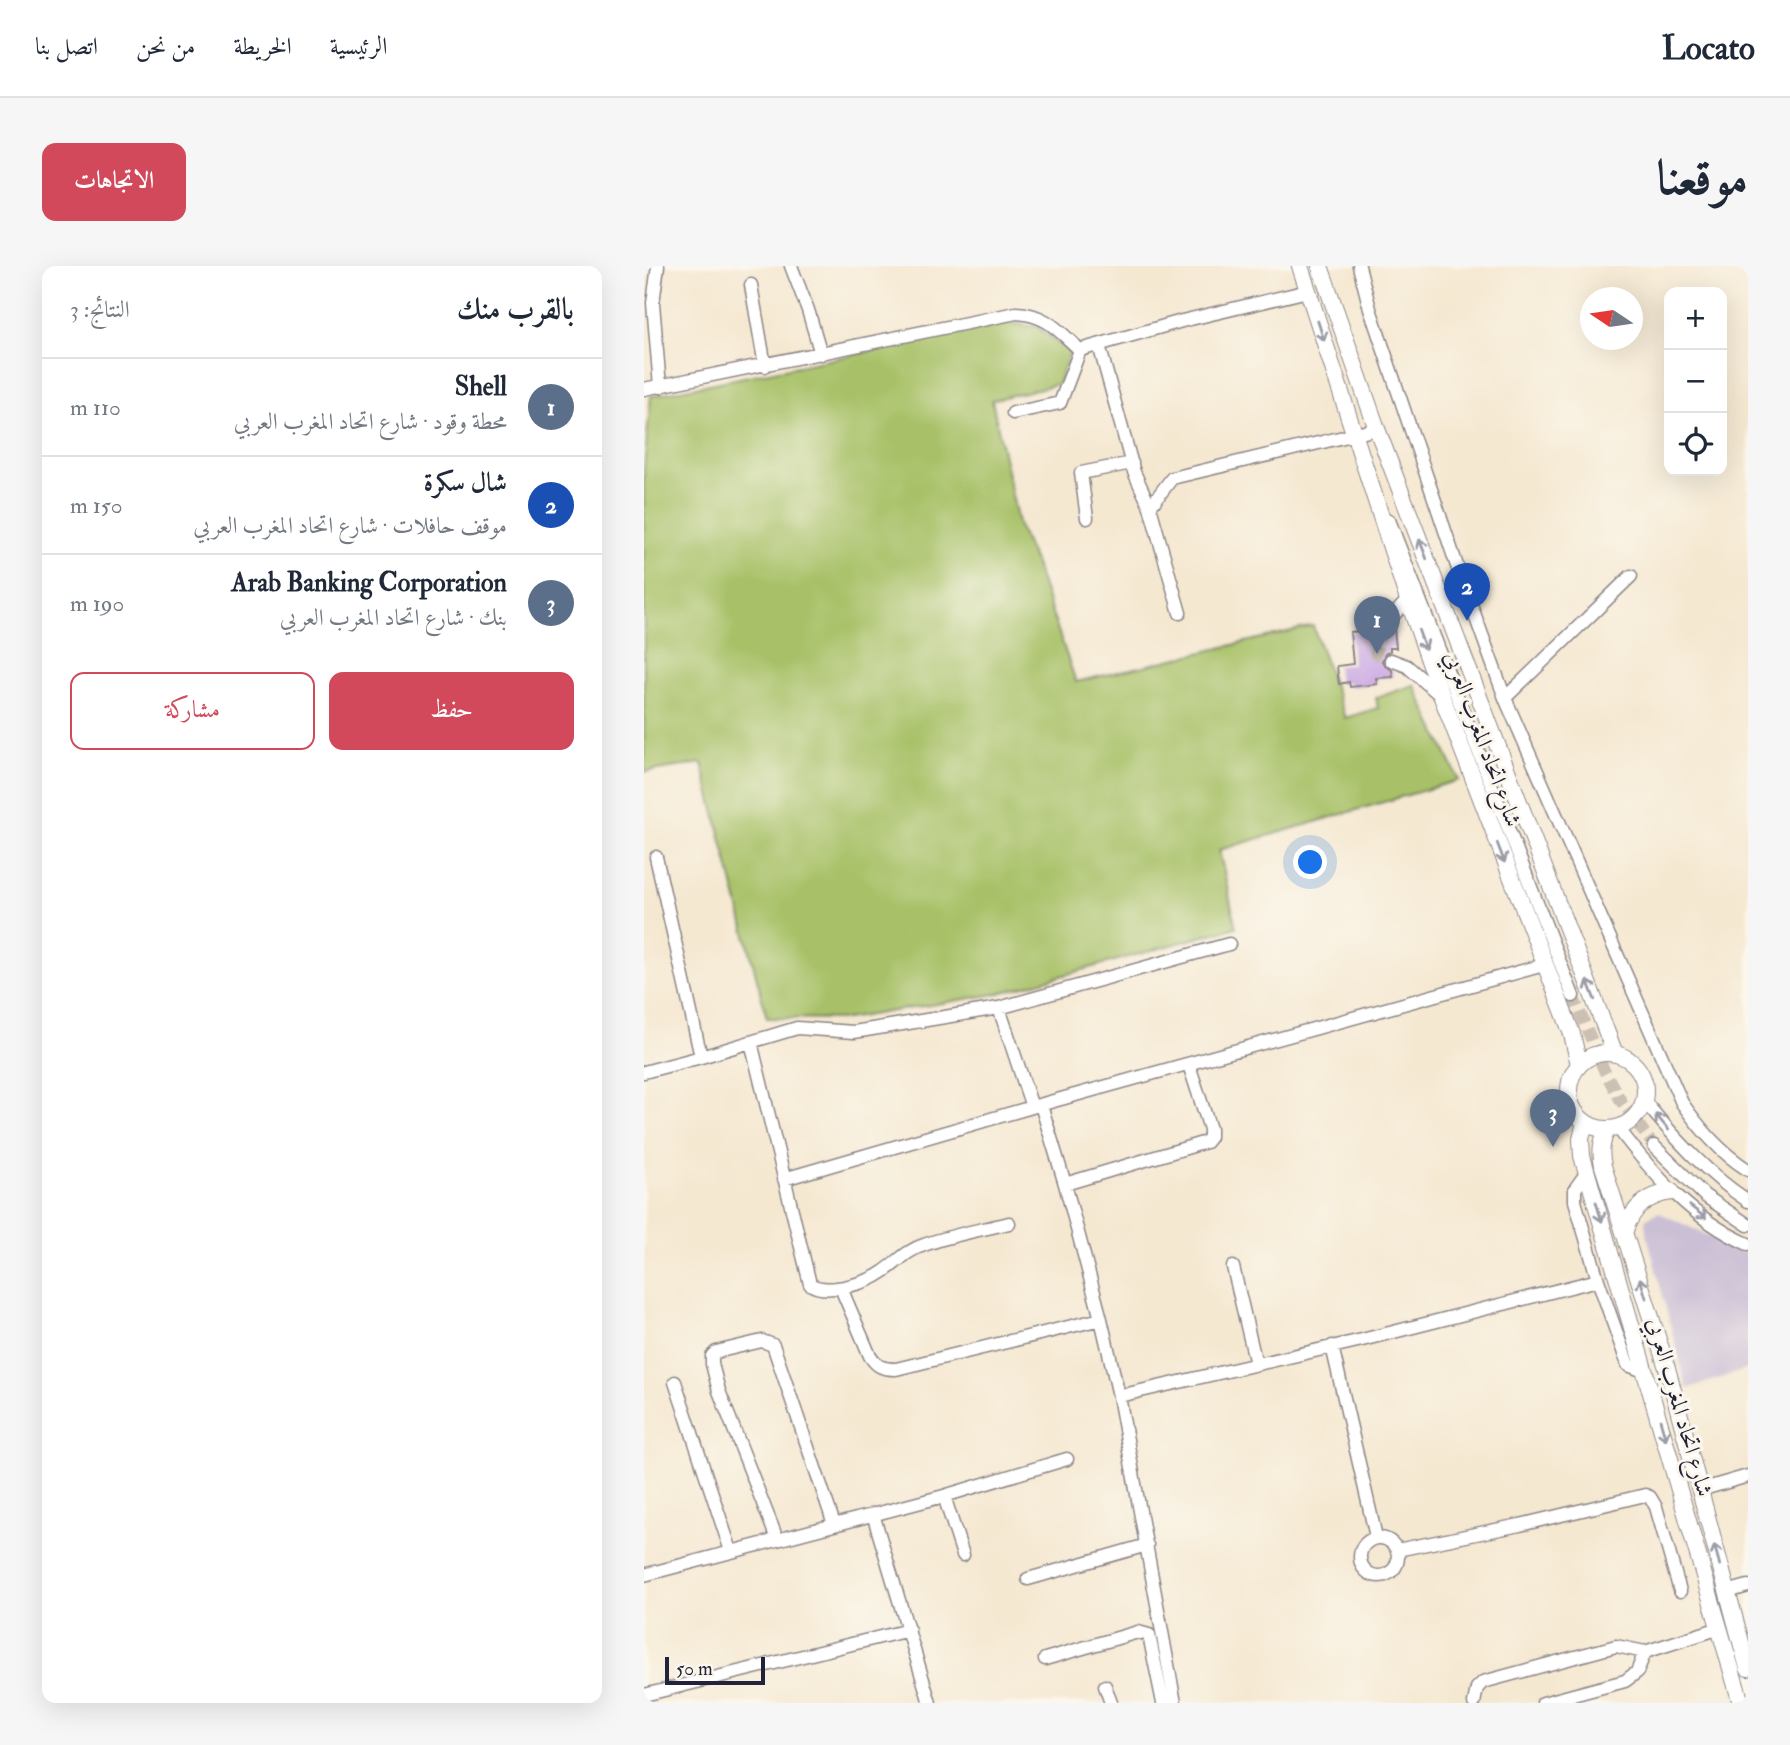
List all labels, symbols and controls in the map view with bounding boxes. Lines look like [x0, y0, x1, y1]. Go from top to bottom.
text: Locato [1662, 28, 1755, 69]
text: اتصل بنا [35, 31, 98, 62]
text: من نحن [136, 31, 195, 62]
text: الخريطة [233, 31, 292, 62]
text: الرئيسية [330, 31, 387, 62]
button: الاتجاهات [42, 143, 186, 221]
text: موقعنا [1656, 148, 1748, 209]
north arrow [1580, 287, 1643, 350]
map controls [1664, 287, 1727, 476]
button: + [1664, 287, 1727, 350]
text: بالقرب منك [457, 291, 574, 328]
text: النتائج: 3 [70, 295, 130, 324]
one-way arrow [1316, 319, 1329, 341]
button: − [1664, 350, 1727, 413]
text: Shell [455, 371, 507, 403]
text: 110 m [70, 393, 121, 422]
text: 1 [547, 393, 555, 422]
text: محطة وقود · شارع اتحاد المغرب العربي [234, 407, 507, 436]
button: locate [1664, 413, 1727, 476]
text: شال سكرة [424, 467, 507, 499]
text: 150 m [70, 491, 123, 520]
text: 2 [545, 491, 557, 520]
text: موقف حافلات · شارع اتحاد المغرب العربي [193, 511, 507, 540]
one-way arrow [1415, 538, 1428, 560]
pin: 2 [1444, 563, 1490, 621]
text: Arab Banking Corporation [231, 567, 507, 599]
text: 190 m [70, 589, 124, 618]
text: 3 [547, 589, 555, 618]
pin: 1 [1354, 596, 1400, 654]
text: بنك · شارع اتحاد المغرب العربي [280, 603, 507, 632]
one-way arrow [1417, 629, 1429, 651]
street label: شارع اتحاد المغرب العربي [1433, 647, 1528, 832]
button: مشاركة [70, 672, 315, 750]
button: حفظ [329, 672, 574, 750]
one-way arrow [1496, 842, 1509, 864]
your location [1293, 845, 1327, 879]
one-way arrow [1584, 980, 1596, 1001]
pin: 3 [1530, 1089, 1576, 1147]
one-way arrow [1654, 1113, 1670, 1131]
one-way arrow [1593, 1200, 1606, 1223]
one-way arrow [1689, 1205, 1707, 1220]
one-way arrow [1635, 1278, 1648, 1300]
street label: شارع اتحاد المغرب العربي [1636, 1314, 1719, 1501]
one-way arrow [1657, 1419, 1670, 1441]
one-way arrow [1710, 1544, 1723, 1566]
scale bar [665, 1654, 765, 1686]
text: 50 m [676, 1657, 713, 1681]

